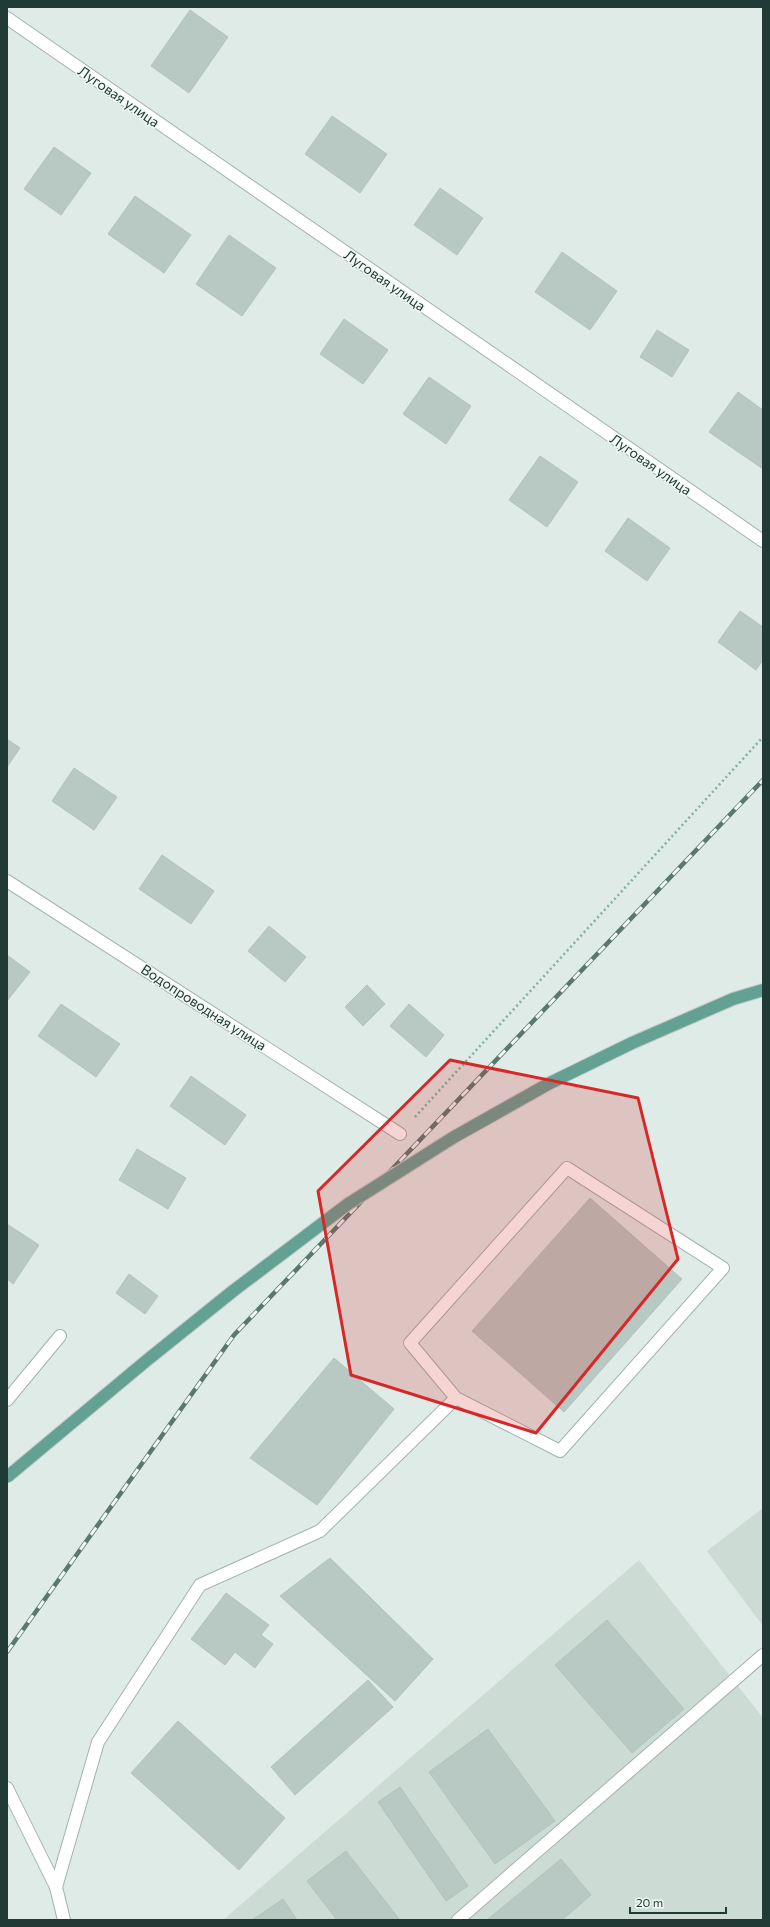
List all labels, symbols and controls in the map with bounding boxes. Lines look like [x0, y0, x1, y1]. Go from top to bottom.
street label: Луговая улица [75, 62, 163, 130]
street label: Луговая улица [341, 246, 429, 314]
street label: Луговая улица [607, 430, 695, 498]
street label: Водопроводная улица [138, 960, 270, 1054]
scale bar [630, 1889, 726, 1915]
text: 20 m [636, 1895, 663, 1909]

